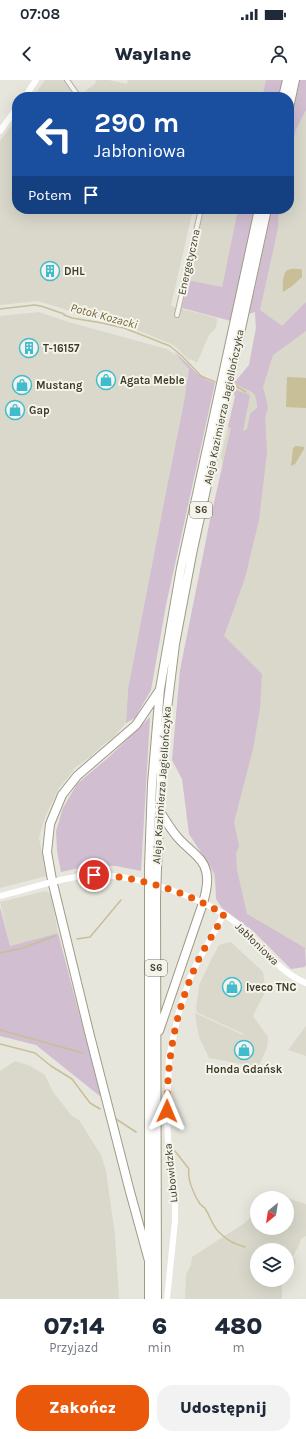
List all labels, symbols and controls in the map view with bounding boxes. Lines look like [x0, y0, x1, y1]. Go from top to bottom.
text: 07:08 [20, 5, 60, 23]
icon: back [16, 43, 38, 65]
text: Waylane [115, 43, 191, 65]
icon: person [268, 43, 290, 65]
text: 290 m [94, 106, 179, 139]
icon: left [28, 108, 80, 160]
text: Jabłoniowa [94, 140, 186, 162]
icon: arrive [80, 184, 102, 206]
text: Potem [28, 186, 72, 204]
street label: Energetyczna [175, 228, 203, 296]
building icon: DHL [39, 260, 61, 282]
place label: DHL [64, 265, 85, 278]
water label: Potok Kozacki [69, 300, 139, 332]
street label: Aleja Kazimierza Jagiellończyka [201, 328, 247, 486]
building icon: T-16157 [18, 337, 40, 359]
place label: T-16157 [43, 342, 80, 355]
shop icon: Agata Meble [95, 369, 117, 391]
shop icon: Mustang [11, 374, 33, 396]
place label: Agata Meble [120, 374, 185, 387]
place label: Mustang [36, 379, 83, 392]
shop icon: Gap [4, 399, 26, 421]
place label: Gap [29, 404, 50, 417]
road number: S6 [190, 502, 212, 518]
street label: Aleja Kazimierza Jagiellończyka [150, 706, 174, 864]
pin [77, 858, 111, 892]
icon: arrive [83, 864, 105, 886]
street label: Jabłoniowa [232, 920, 282, 968]
road number: S6 [145, 960, 167, 976]
shop icon: Iveco TNC [221, 976, 243, 998]
place label: Iveco TNC [246, 981, 296, 994]
shop icon: Honda Gdańsk [233, 1039, 255, 1061]
place label: Honda Gdańsk [206, 1063, 283, 1076]
position arrow [146, 1090, 188, 1132]
street label: Lubowidzka [161, 1143, 181, 1203]
north arrow [250, 1191, 294, 1235]
map controls [250, 1191, 294, 1287]
button: layers [250, 1243, 294, 1287]
text: 07:14 [43, 1312, 104, 1340]
text: 6 [152, 1312, 167, 1340]
text: 480 [215, 1312, 263, 1340]
text: Przyjazd [49, 1340, 98, 1355]
text: min [148, 1340, 171, 1355]
text: m [233, 1340, 245, 1355]
button: Zakończ [16, 1385, 149, 1431]
button: Udostępnij [157, 1385, 290, 1431]

